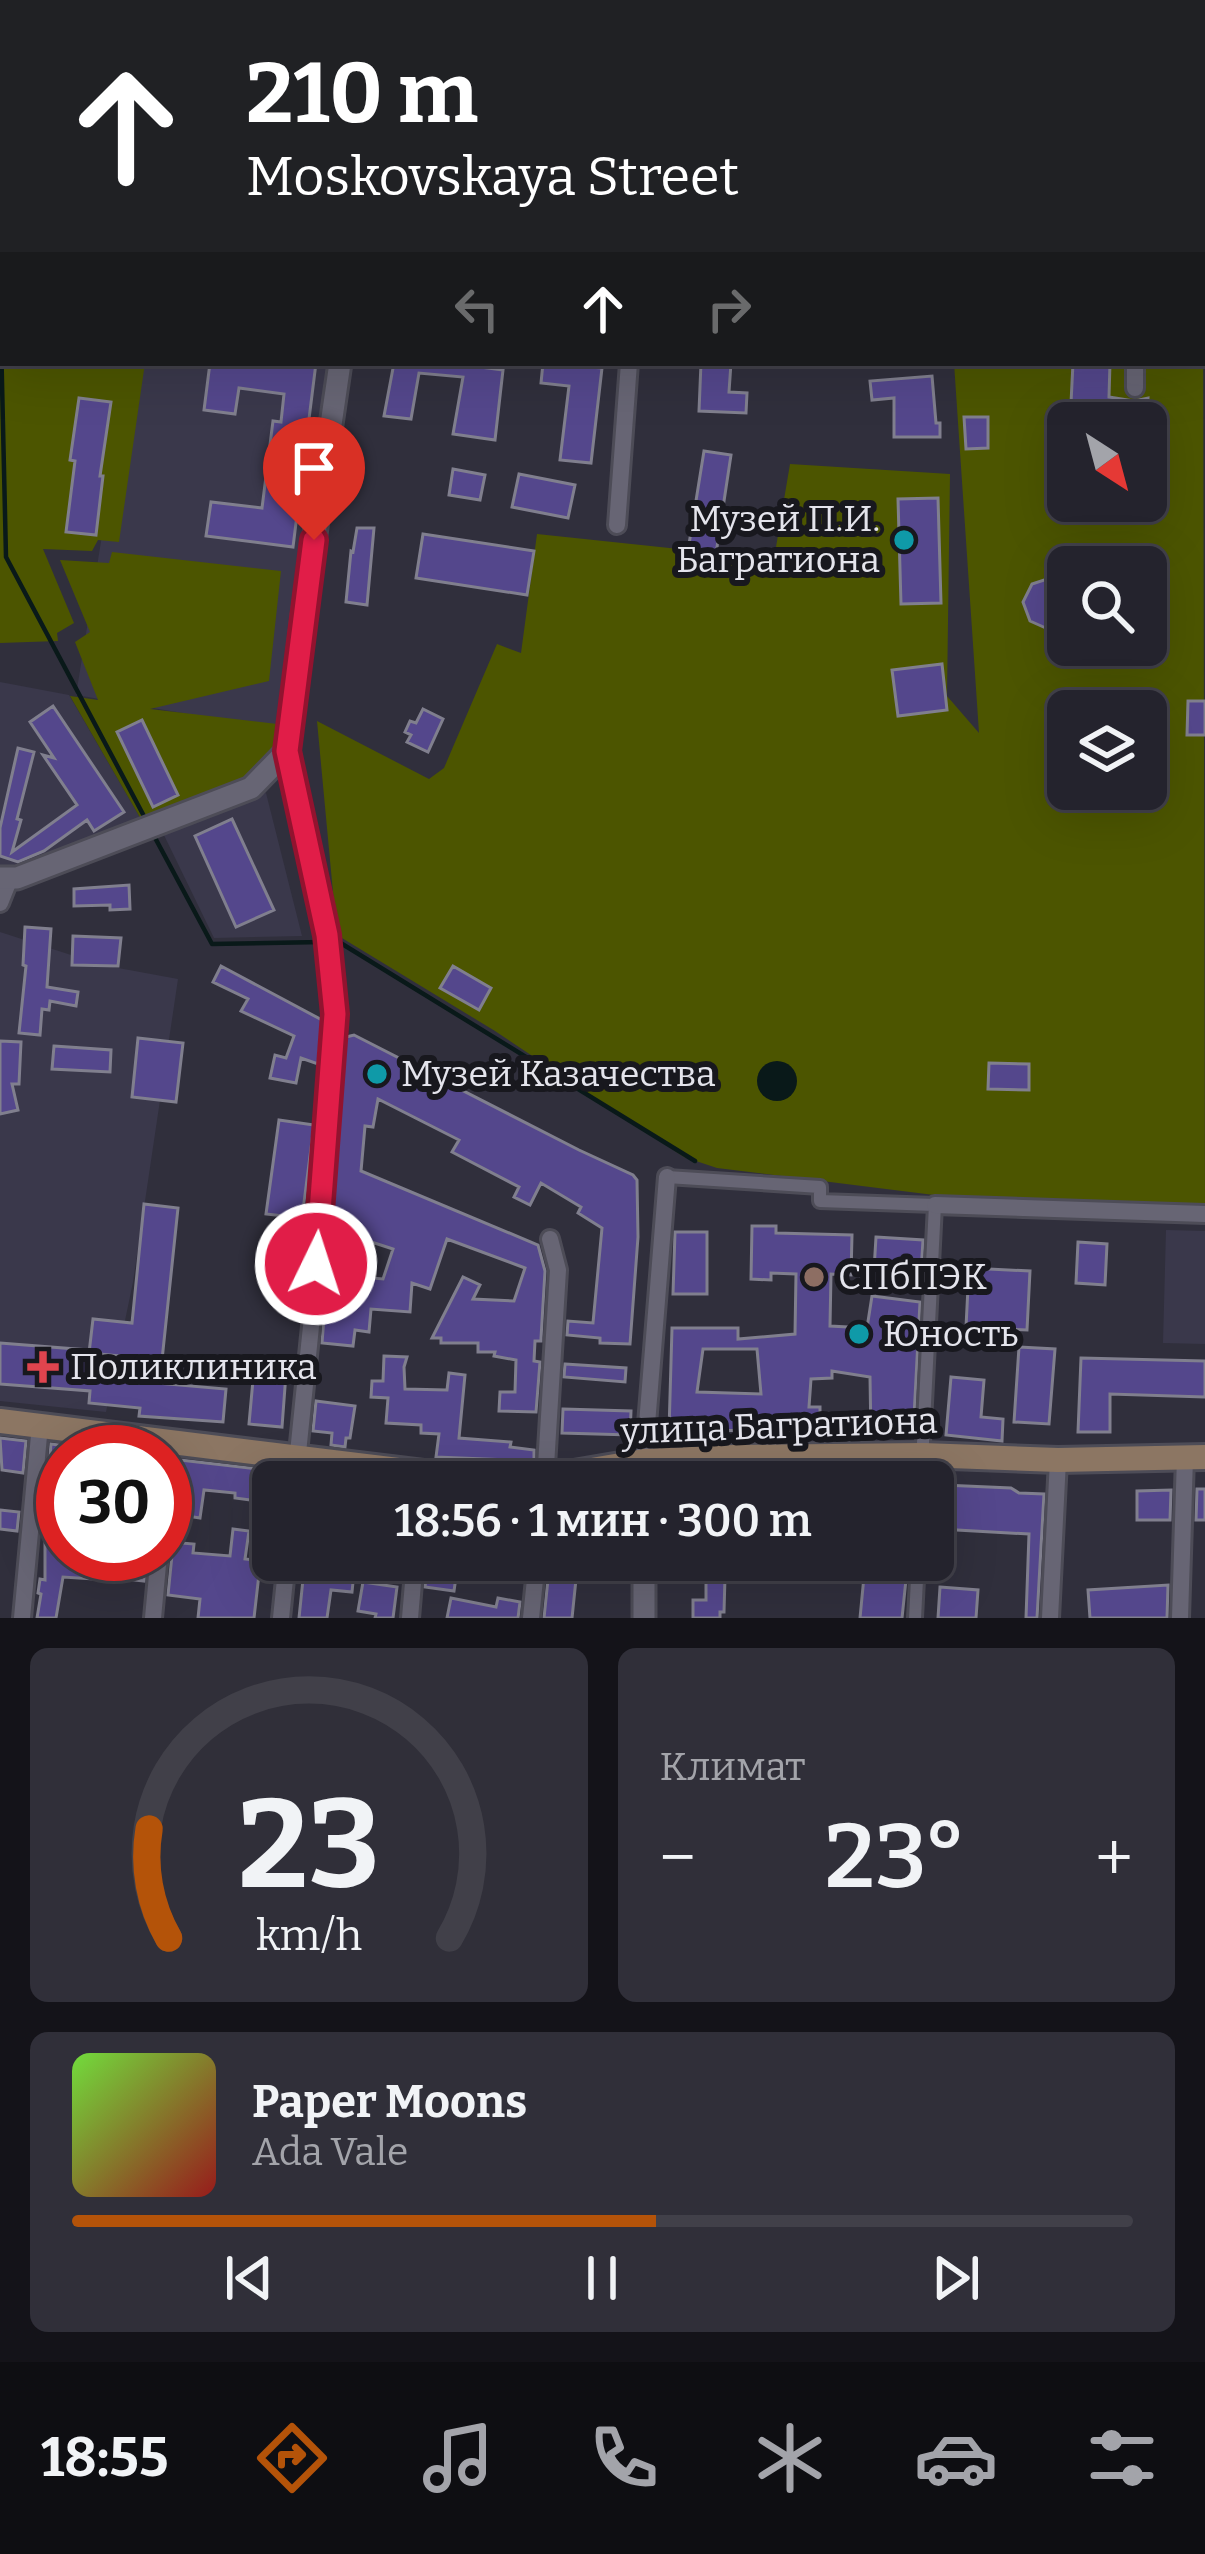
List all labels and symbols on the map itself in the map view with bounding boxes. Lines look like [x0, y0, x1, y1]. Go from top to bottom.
north arrow [1047, 402, 1167, 522]
pin [263, 417, 365, 540]
place label: Музей П.И. Багратиона [676, 497, 880, 582]
marker: Музей П.И. Багратиона [891, 527, 917, 553]
place label: Музей Казачества [401, 1052, 716, 1096]
marker: Музей Казачества [364, 1061, 390, 1087]
position arrow [253, 1201, 379, 1327]
place label: СПбПЭК [838, 1255, 987, 1299]
marker: СПбПЭК [801, 1264, 827, 1290]
place label: Юность [883, 1312, 1018, 1356]
marker: Юность [846, 1321, 872, 1347]
place label: Поликлиника [70, 1345, 317, 1389]
marker: Поликлиника [27, 1351, 59, 1383]
street label: улица Багратиона [619, 1398, 939, 1454]
speed limit sign: 30 [36, 1425, 192, 1581]

